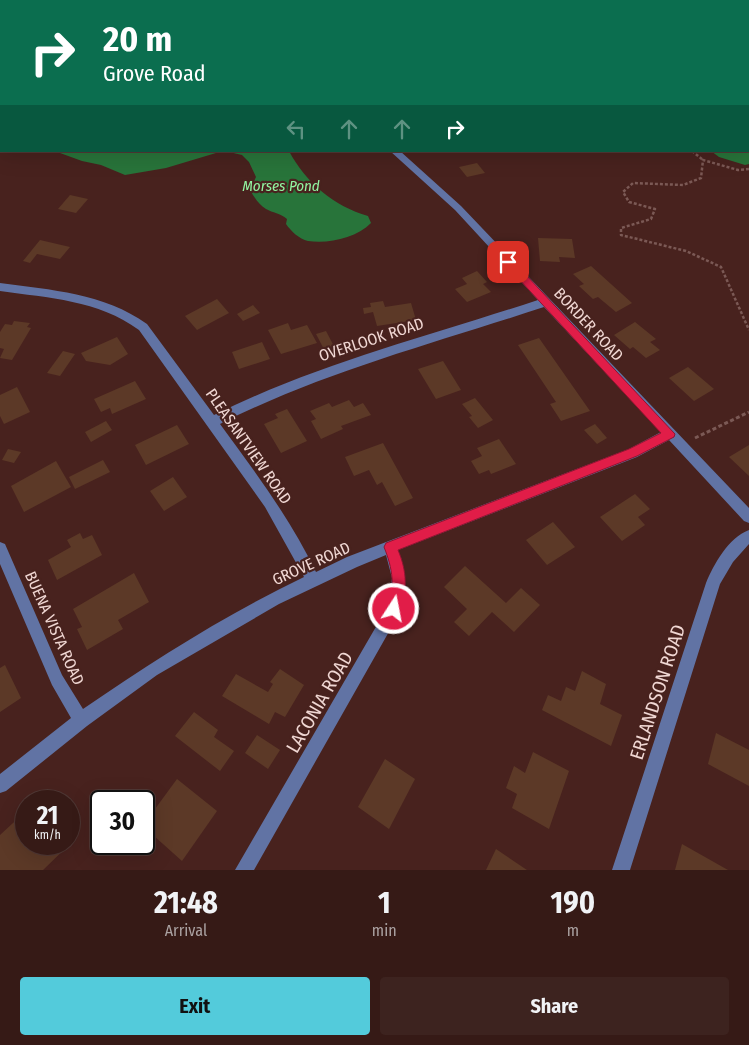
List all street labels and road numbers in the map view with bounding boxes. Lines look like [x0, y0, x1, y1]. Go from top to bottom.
street label: BORDER ROAD [550, 284, 627, 365]
street label: OVERLOOK ROAD [316, 314, 426, 365]
street label: PLEASANTVIEW ROAD [202, 385, 296, 508]
street label: GROVE ROAD [269, 538, 353, 589]
street label: BUENA VISTA ROAD [21, 568, 88, 688]
street label: ERLANDSON ROAD [625, 622, 690, 763]
street label: LACONIA ROAD [281, 647, 358, 757]

